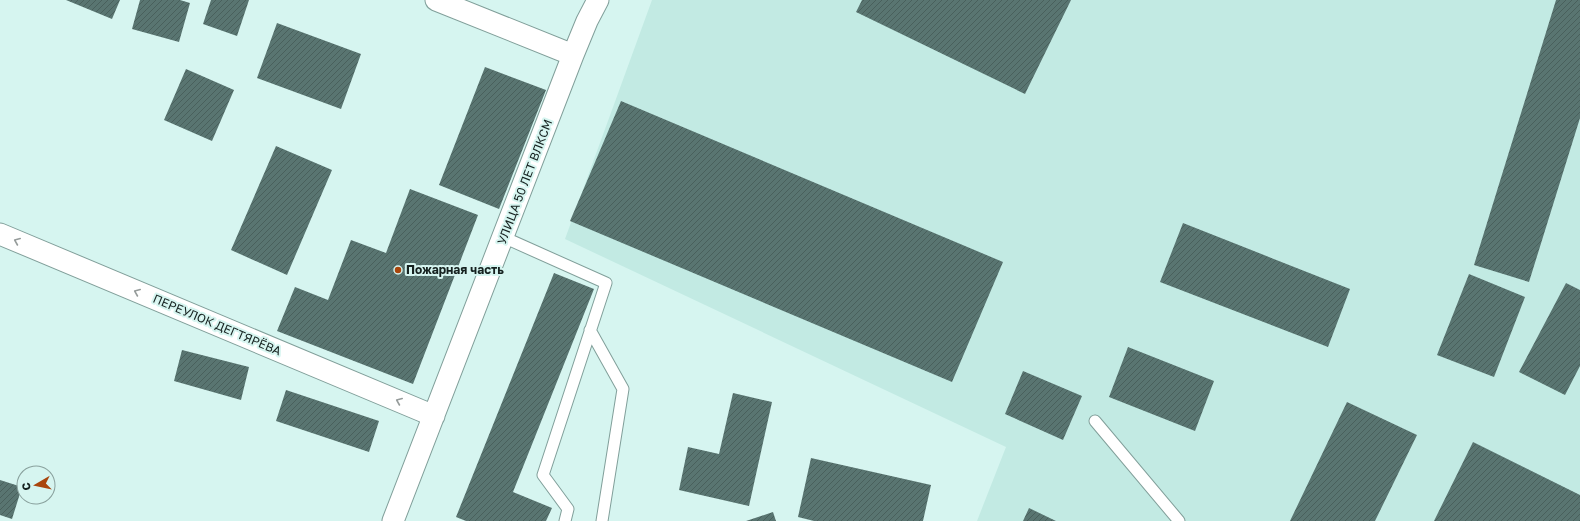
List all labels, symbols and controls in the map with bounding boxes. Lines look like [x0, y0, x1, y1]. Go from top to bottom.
street label: УЛИЦА 50 ЛЕТ ВЛКСМ [494, 117, 555, 246]
one-way arrow [13, 238, 20, 246]
place label: Пожарная часть [406, 262, 504, 277]
marker: Пожарная часть [393, 265, 403, 275]
one-way arrow [133, 288, 140, 296]
street label: ПЕРЕУЛОК ДЕГТЯРЁВА [151, 291, 283, 358]
one-way arrow [395, 398, 402, 406]
north arrow [16, 465, 56, 505]
text: С [19, 482, 33, 492]

